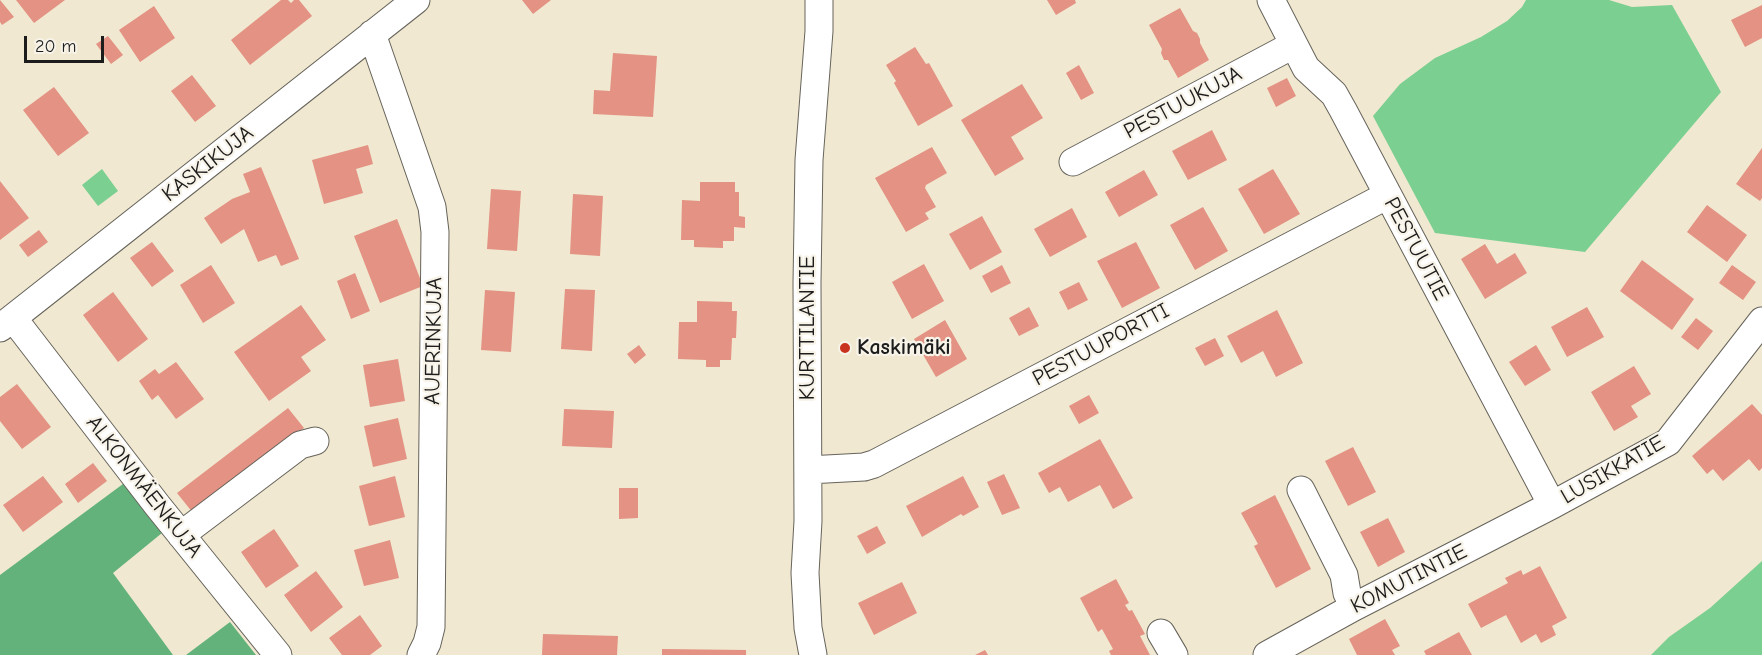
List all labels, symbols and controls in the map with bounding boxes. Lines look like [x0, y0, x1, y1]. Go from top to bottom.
scale bar [27, 24, 106, 62]
text: 20 m [35, 36, 76, 57]
street label: PESTUUKUJA [1119, 61, 1247, 145]
street label: KASKIKUJA [157, 120, 259, 208]
street label: PESTUUTIE [1378, 193, 1454, 305]
street label: KURTTILANTIE [795, 256, 821, 400]
street label: AUERINKUJA [420, 277, 448, 405]
street label: PESTUUPORTTI [1028, 298, 1174, 392]
place label: Kaskimäki [857, 335, 951, 361]
marker: Kaskimäki [838, 341, 852, 355]
street label: ALKONMÄENKUJA [80, 411, 208, 563]
street label: LUSIKKATIE [1556, 430, 1670, 510]
street label: KOMUTINTIE [1346, 538, 1472, 620]

